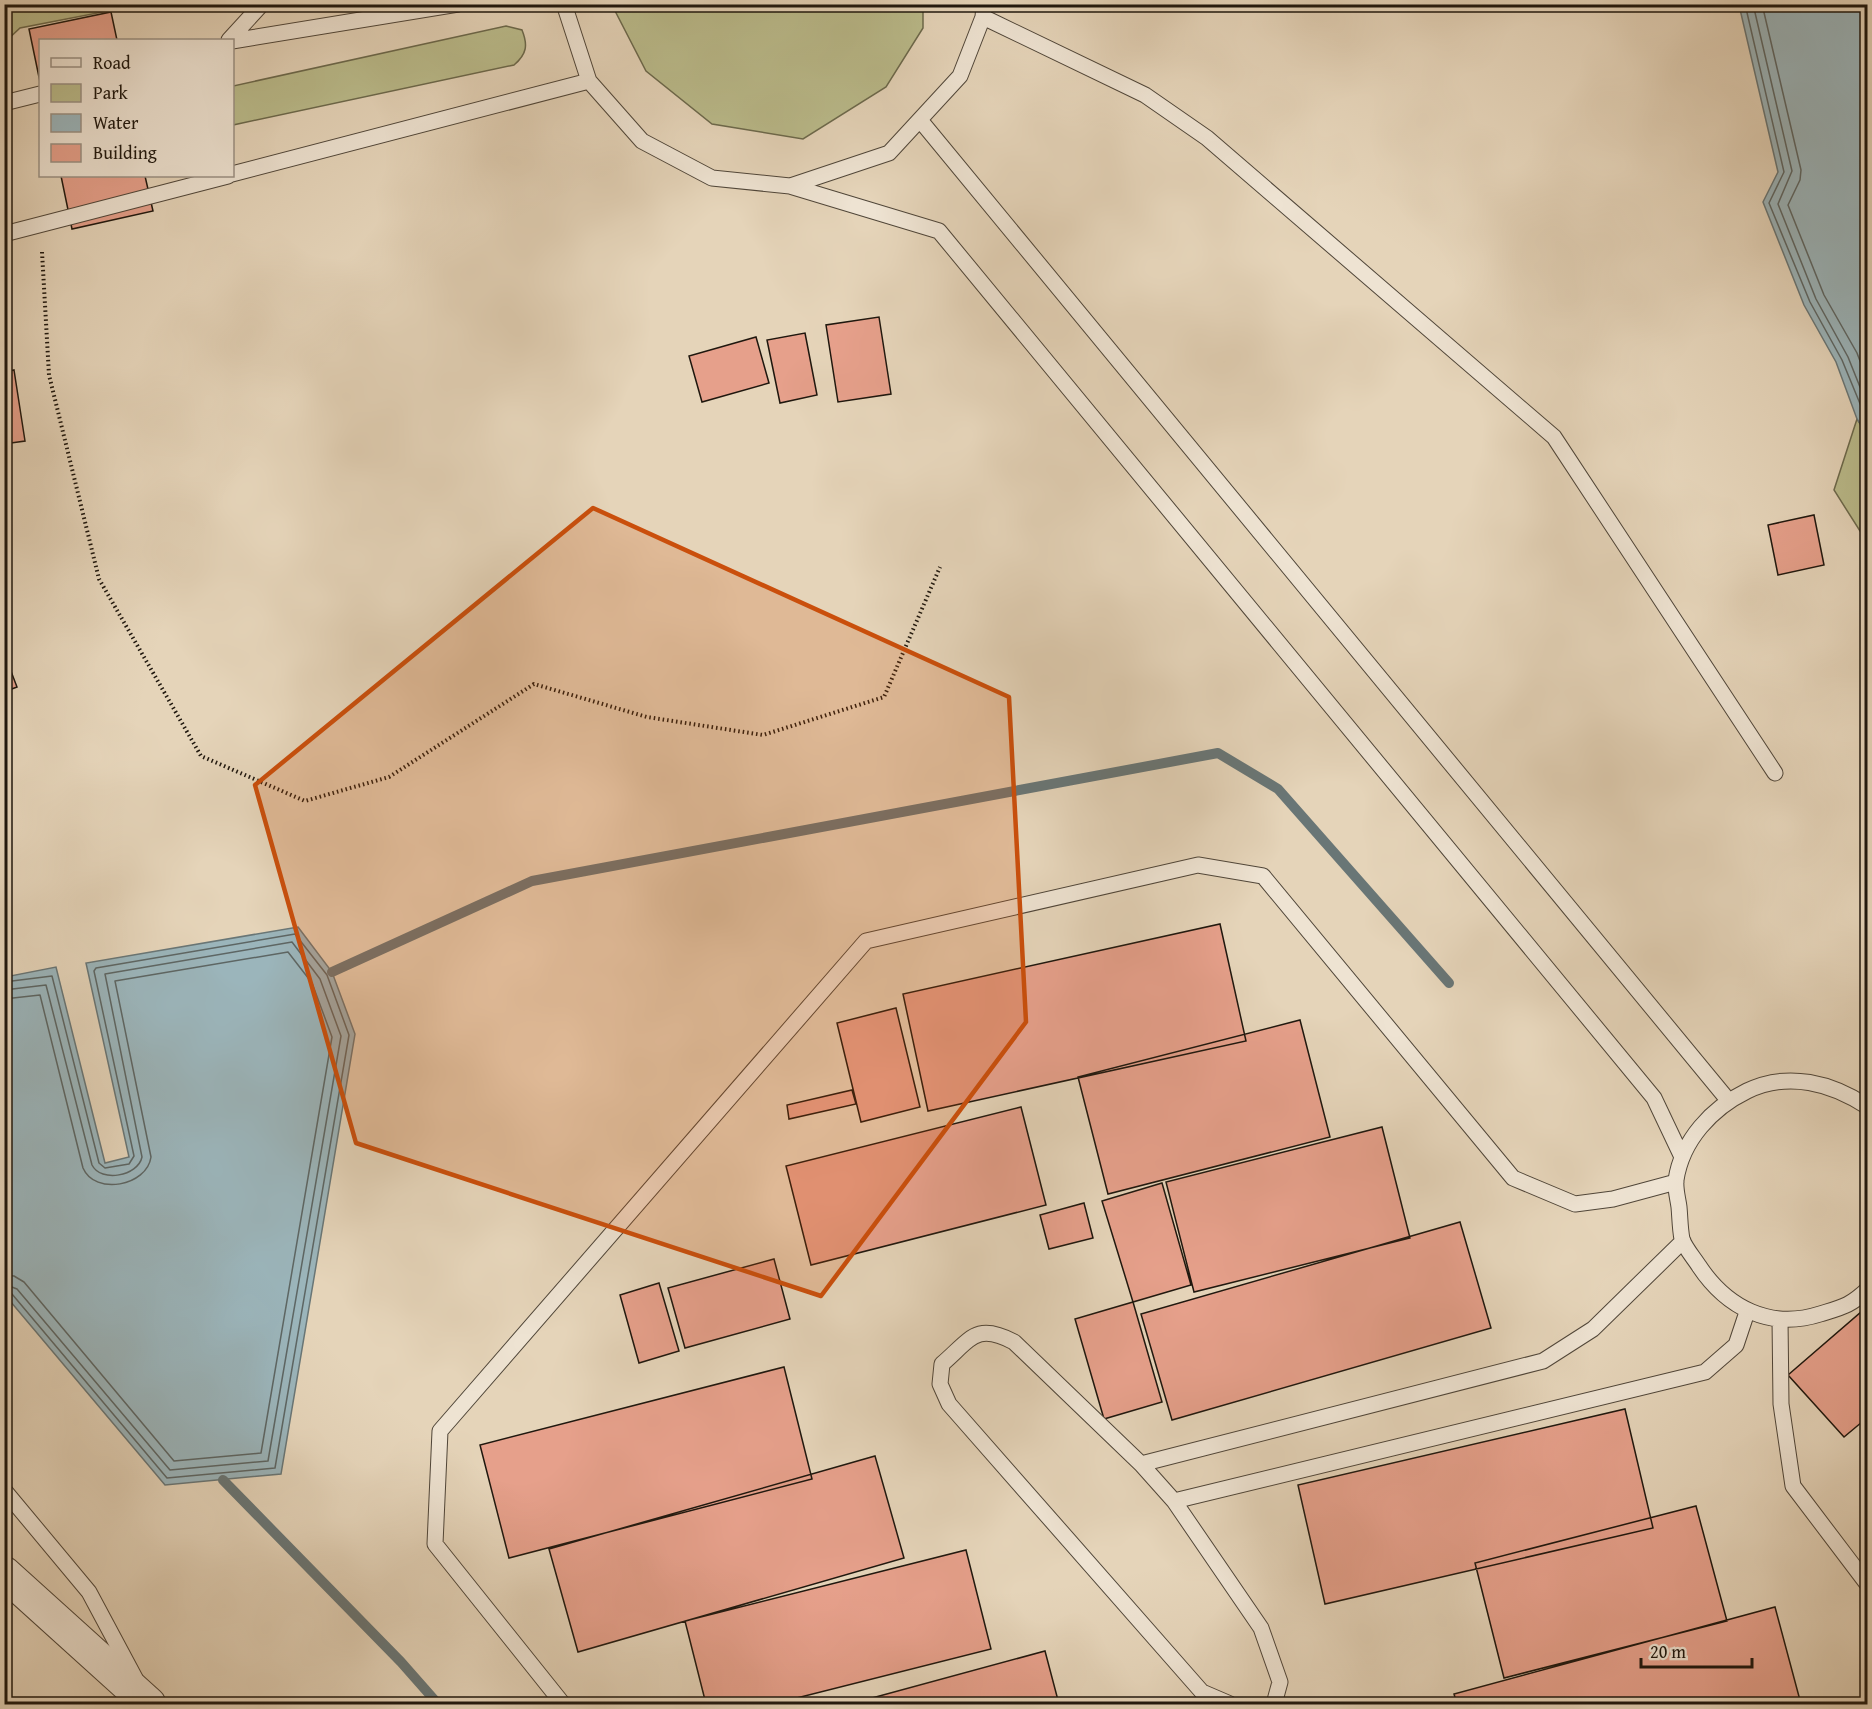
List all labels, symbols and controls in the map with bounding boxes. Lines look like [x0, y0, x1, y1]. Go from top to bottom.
legend [39, 39, 234, 177]
text: Road [93, 49, 131, 76]
text: Park [93, 79, 129, 106]
text: Water [93, 109, 139, 136]
text: Building [93, 139, 157, 166]
scale bar [1641, 1631, 1752, 1669]
text: 20 m [1650, 1638, 1686, 1665]

